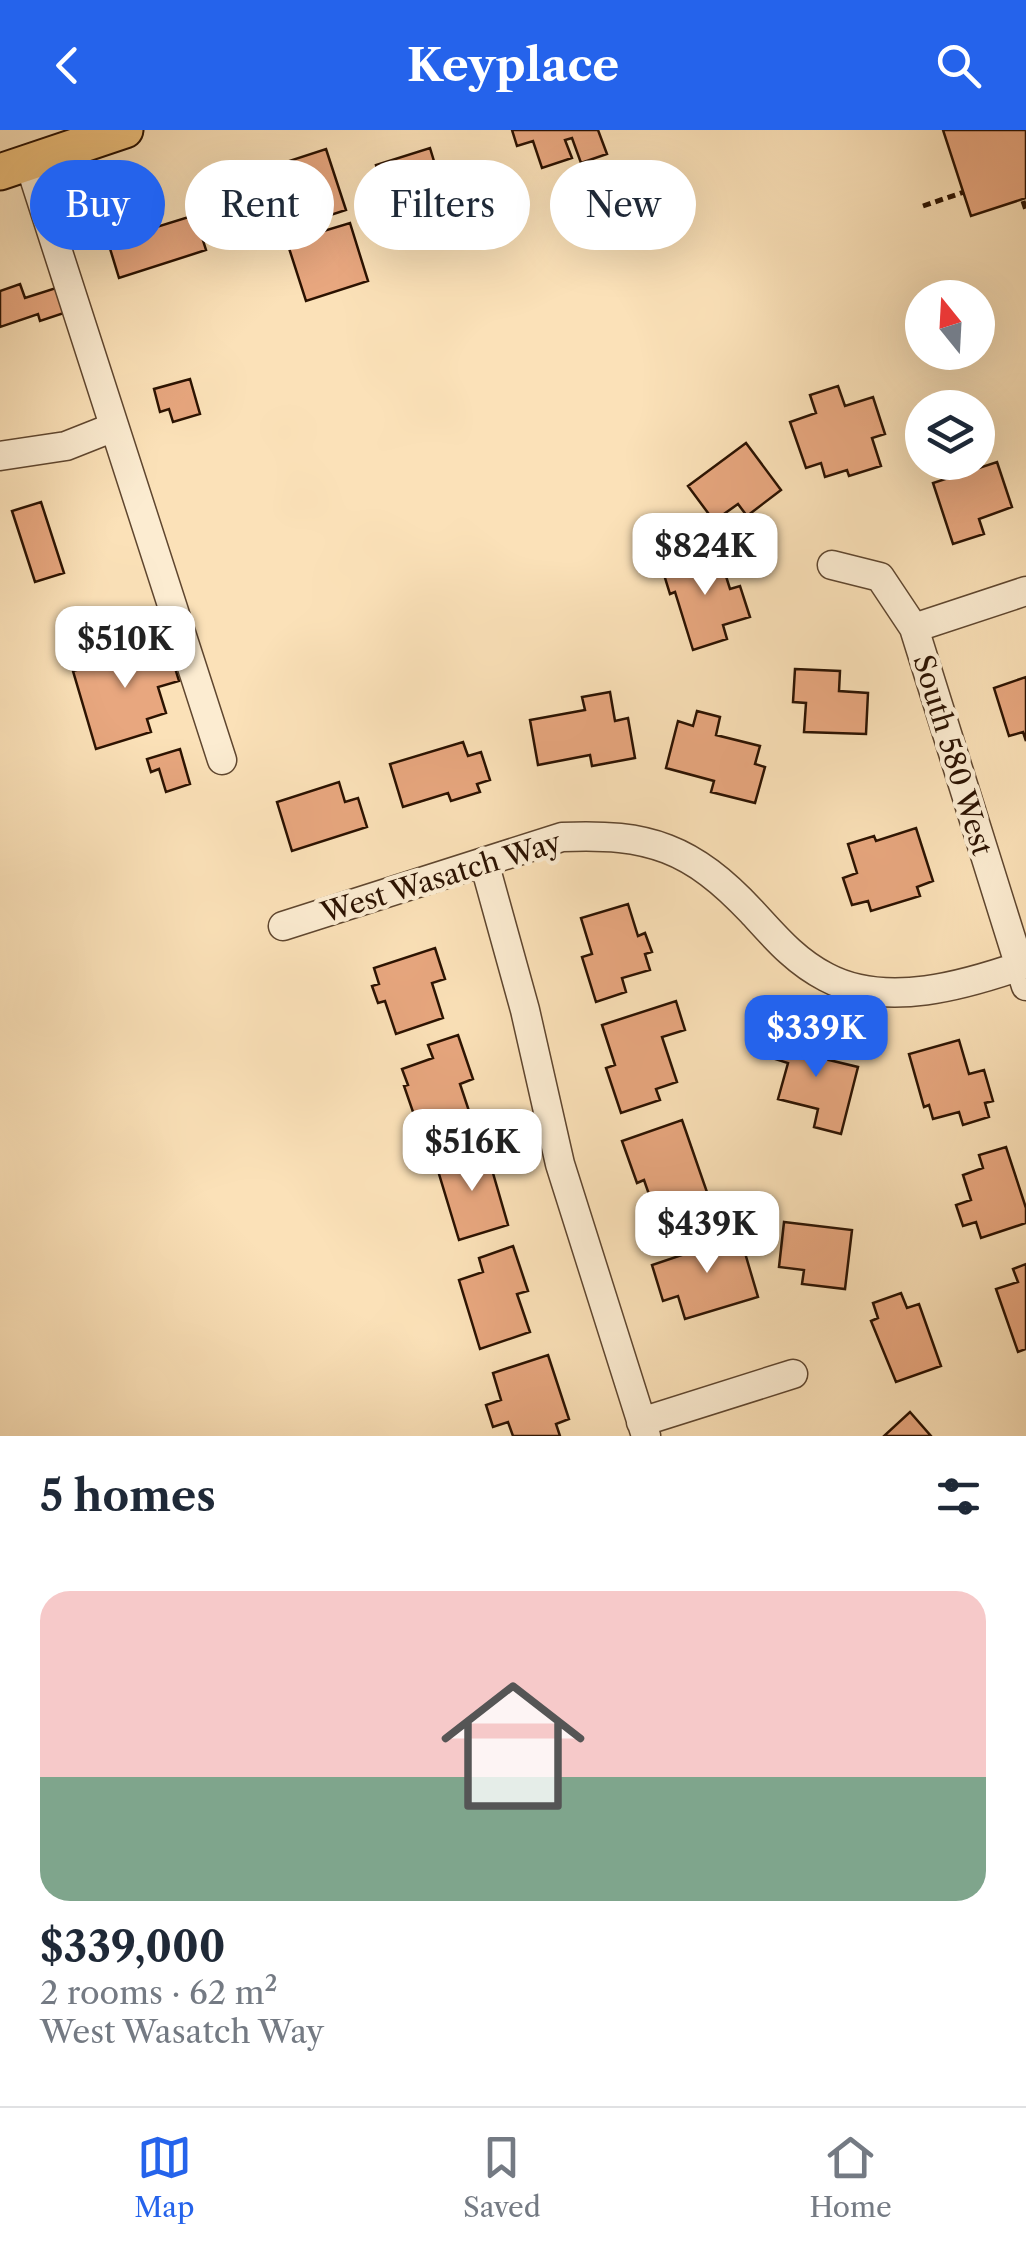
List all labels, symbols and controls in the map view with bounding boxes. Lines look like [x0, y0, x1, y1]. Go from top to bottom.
text: Keyplace [407, 37, 619, 93]
icon: back [40, 38, 95, 93]
icon: search [931, 38, 986, 93]
chip: Buy [30, 160, 165, 250]
chip: Rent [185, 160, 334, 250]
chip: Filters [354, 160, 530, 250]
chip: New [550, 160, 696, 250]
north arrow [905, 280, 995, 370]
map controls [905, 280, 995, 480]
button: layers [905, 390, 995, 480]
pin: $824K [635, 513, 775, 598]
text: $824K [655, 526, 756, 565]
pin: $510K [55, 606, 195, 691]
text: $510K [77, 619, 173, 658]
street label: South 580 West [906, 651, 1000, 859]
street label: West Wasatch Way [316, 824, 565, 930]
pin: $339K [746, 995, 886, 1080]
text: $339K [767, 1008, 865, 1047]
pin: $516K [402, 1109, 542, 1194]
text: $516K [425, 1122, 519, 1161]
pin: $439K [637, 1191, 777, 1276]
text: $439K [657, 1204, 757, 1243]
icon: filters [931, 1469, 986, 1524]
text: 5 homes [40, 1470, 216, 1522]
icon: home [423, 1656, 603, 1836]
text: $339,000 [40, 1921, 226, 1973]
text: 2 rooms · 62 m² [40, 1973, 278, 2012]
text: West Wasatch Way [40, 2012, 324, 2051]
tab: Map [134, 2130, 194, 2224]
tab: Saved [463, 2130, 541, 2224]
tab: Home [809, 2130, 892, 2224]

